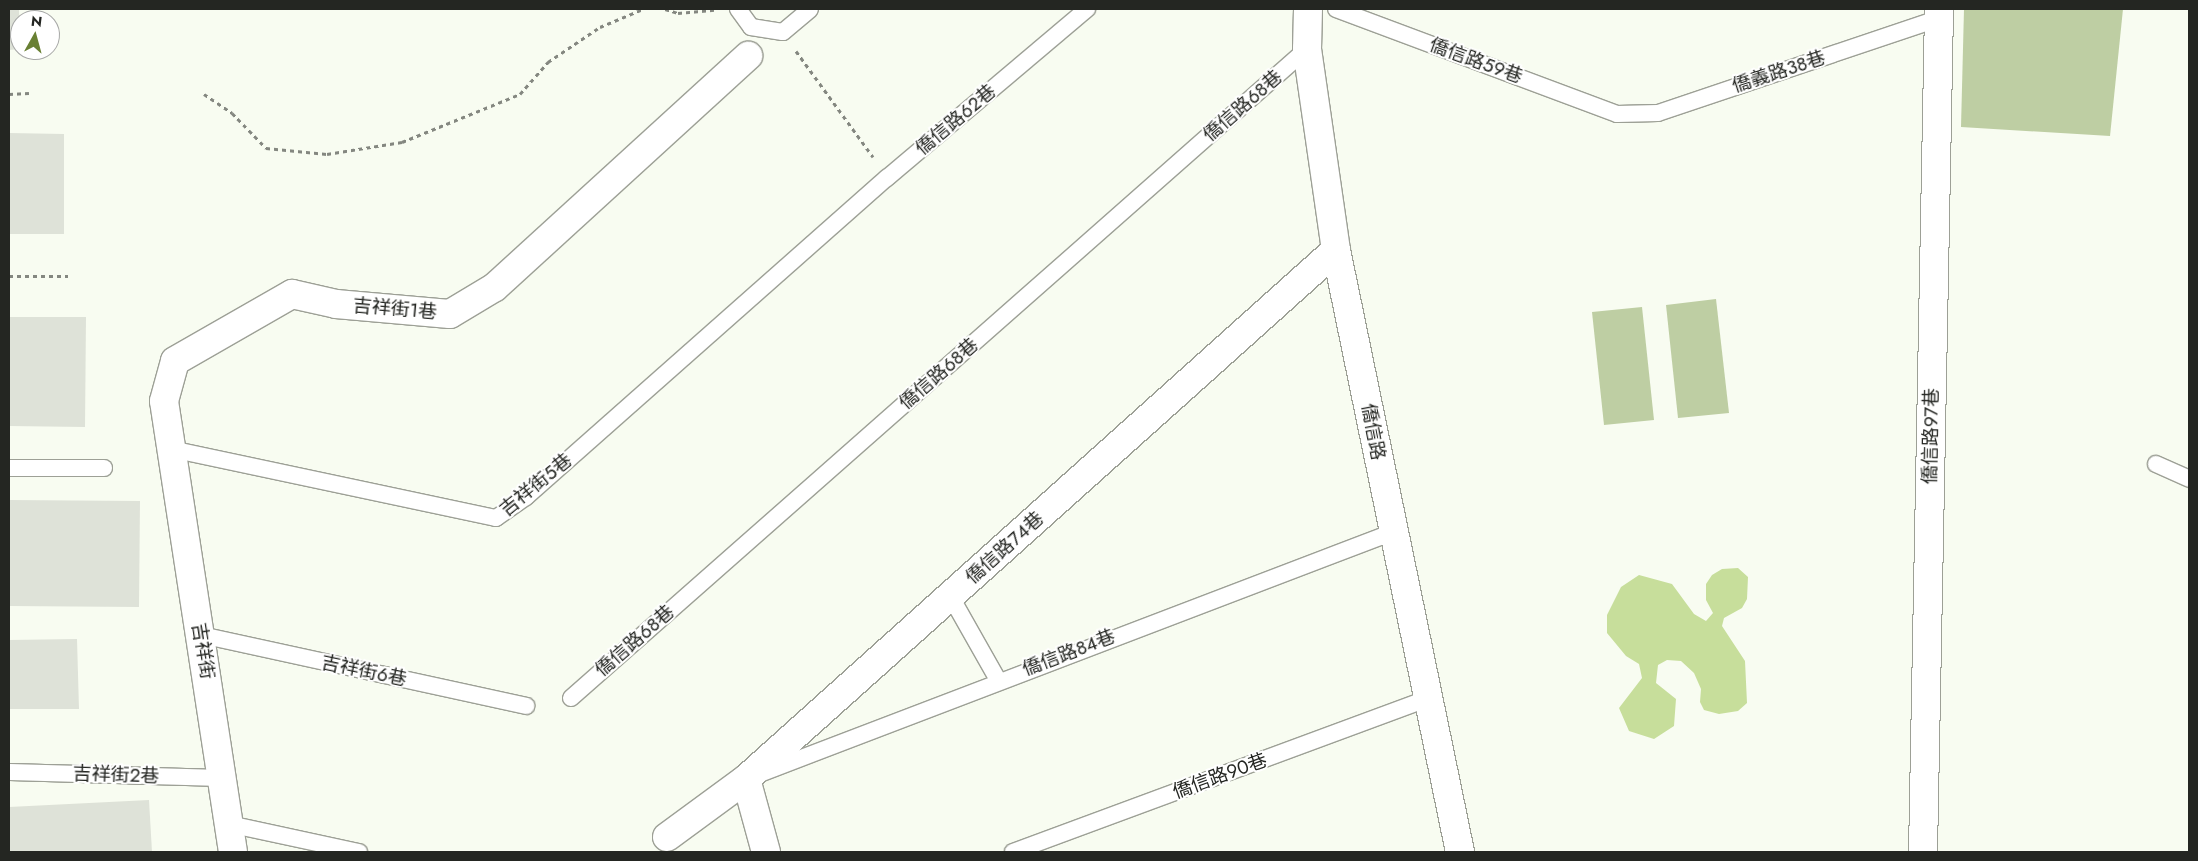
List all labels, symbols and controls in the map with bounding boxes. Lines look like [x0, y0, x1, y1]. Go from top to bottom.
north arrow [10, 10, 60, 60]
text: N [30, 11, 43, 32]
street label: 僑信路59巷 [1426, 34, 1526, 88]
street label: 僑義路38巷 [1729, 46, 1829, 98]
street label: 僑信路68巷 [1199, 65, 1287, 147]
street label: 僑信路62巷 [911, 80, 1001, 160]
street label: 吉祥街1巷 [352, 294, 438, 324]
street label: 僑信路68巷 [895, 333, 983, 415]
street label: 僑信路97巷 [1919, 388, 1943, 484]
street label: 僑信路 [1356, 402, 1390, 462]
street label: 吉祥街5巷 [495, 449, 577, 521]
street label: 僑信路74巷 [961, 507, 1049, 589]
street label: 僑信路68巷 [591, 600, 679, 682]
street label: 吉祥街 [187, 621, 219, 681]
street label: 僑信路84巷 [1019, 625, 1119, 681]
street label: 吉祥街6巷 [319, 651, 409, 691]
street label: 僑信路90巷 [1170, 748, 1270, 804]
street label: 吉祥街2巷 [72, 762, 160, 788]

